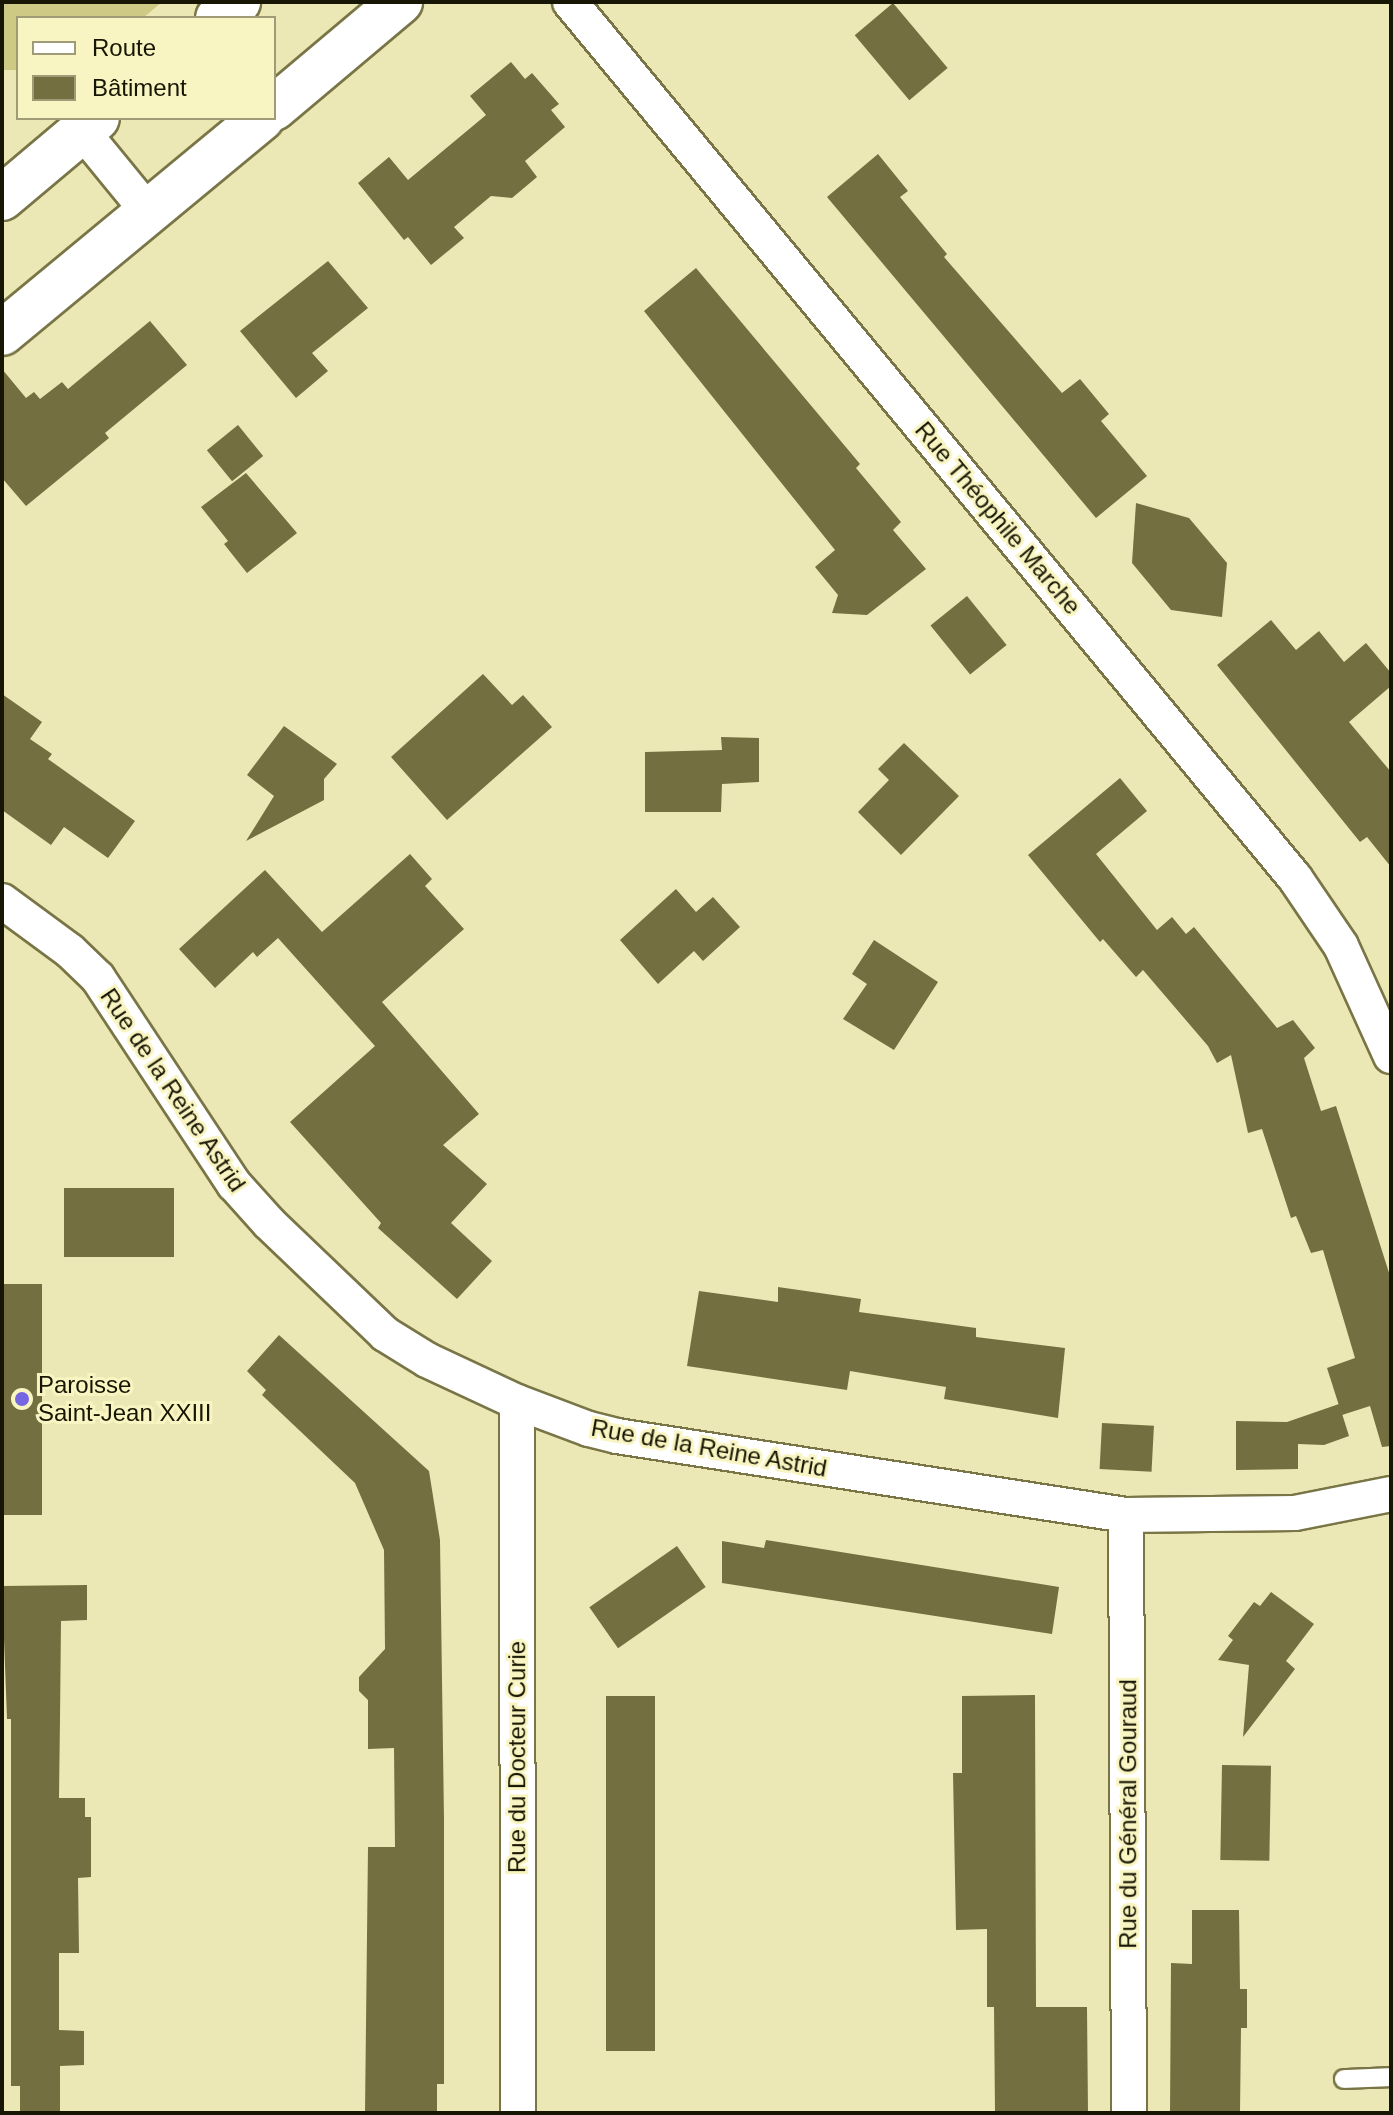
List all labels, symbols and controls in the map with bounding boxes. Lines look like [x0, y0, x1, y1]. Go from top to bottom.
legend [16, 16, 276, 120]
text: Route [92, 34, 156, 61]
text: Bâtiment [92, 74, 187, 101]
street label: Rue Théophile Marche [909, 416, 1087, 620]
street label: Rue de la Reine Astrid [94, 982, 252, 1198]
place label: Paroisse Saint-Jean XXIII [38, 1371, 211, 1427]
marker: Paroisse Saint-Jean XXIII [13, 1390, 31, 1408]
street label: Rue de la Reine Astrid [588, 1413, 830, 1483]
street label: Rue du Docteur Curie [503, 1641, 531, 1873]
street label: Rue du Général Gouraud [1114, 1679, 1142, 1949]

